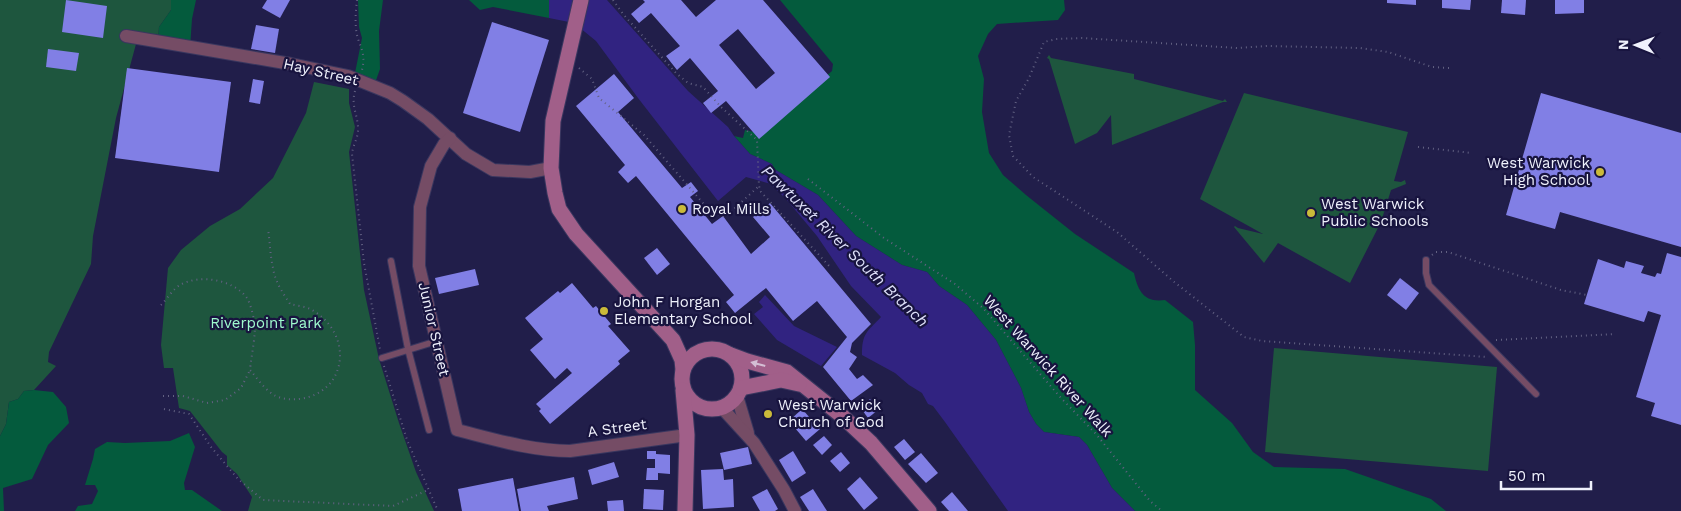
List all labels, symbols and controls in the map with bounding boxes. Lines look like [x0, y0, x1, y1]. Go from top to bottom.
north arrow [1611, 20, 1661, 70]
text: N [1615, 39, 1631, 50]
street label: Hay Street [282, 55, 361, 90]
place label: West Warwick High School [1487, 154, 1590, 189]
water label: Pawtuxet River South Branch [758, 161, 932, 331]
marker: West Warwick High School [1594, 166, 1606, 178]
place label: West Warwick Public Schools [1321, 195, 1429, 230]
place label: Royal Mills [692, 200, 770, 218]
marker: Royal Mills [676, 203, 688, 215]
marker: West Warwick Public Schools [1305, 207, 1317, 219]
street label: Junior Street [414, 280, 454, 378]
street label: West Warwick River Walk [980, 291, 1117, 441]
place label: John F Horgan Elementary School [614, 293, 753, 328]
marker: John F Horgan Elementary School [598, 305, 610, 317]
park label: Riverpoint Park [210, 314, 322, 332]
one-way arrow [751, 360, 766, 368]
place label: West Warwick Church of God [778, 396, 884, 431]
marker: West Warwick Church of God [762, 408, 774, 420]
street label: A Street [586, 415, 648, 441]
scale bar [1501, 458, 1591, 490]
text: 50 m [1508, 467, 1545, 485]

